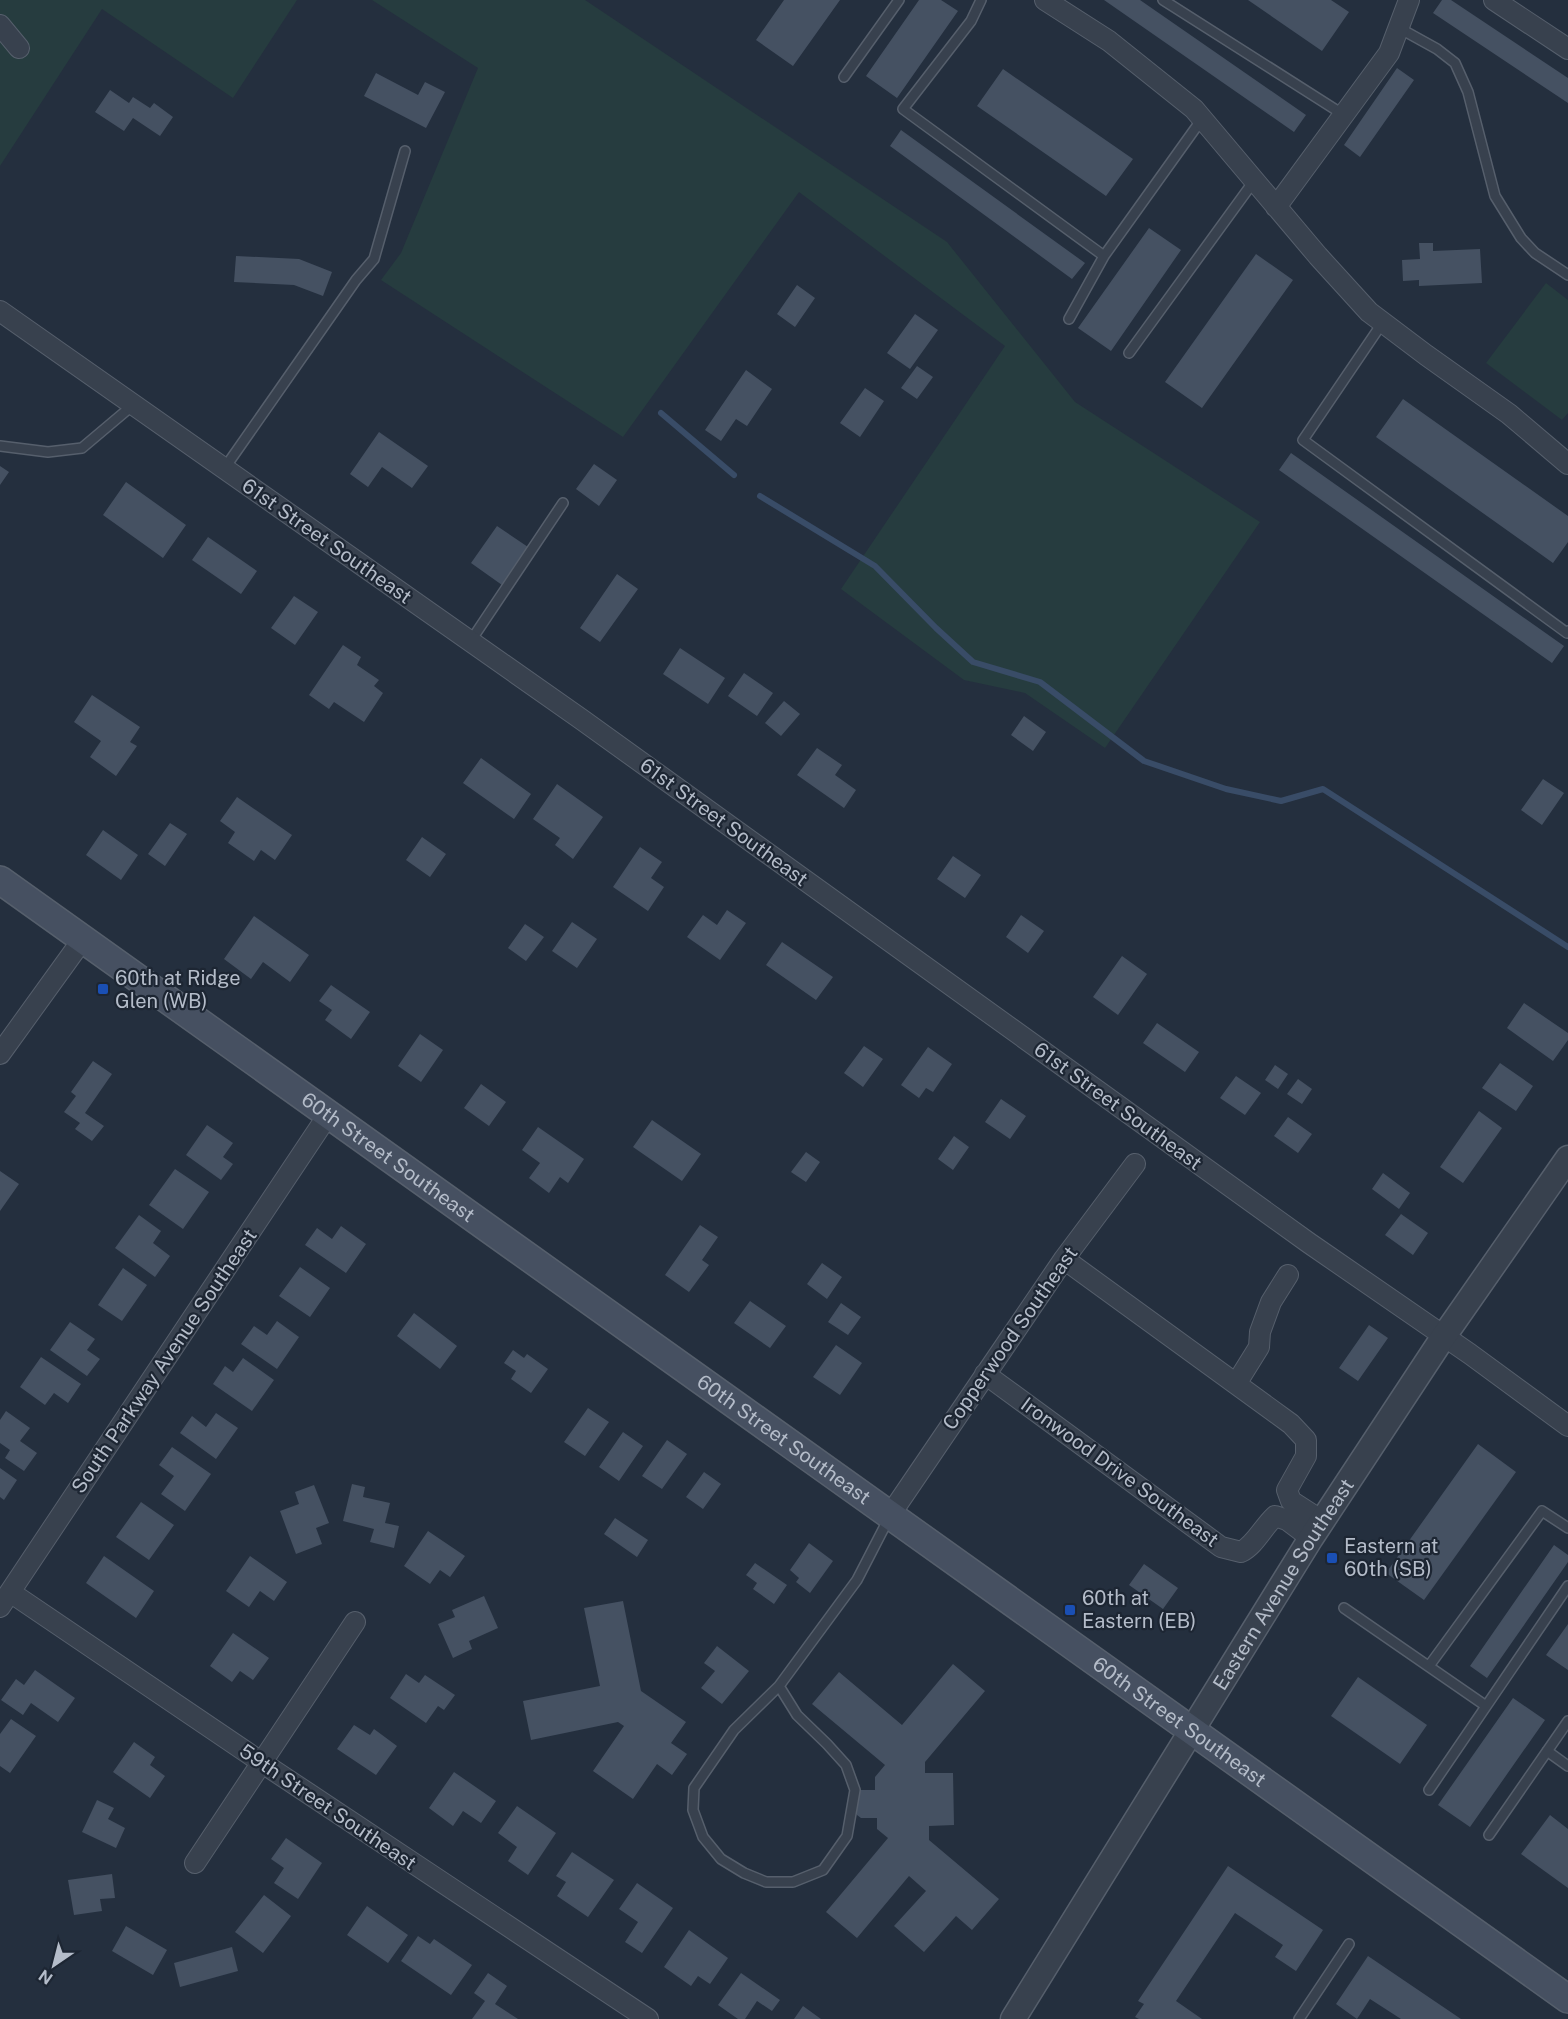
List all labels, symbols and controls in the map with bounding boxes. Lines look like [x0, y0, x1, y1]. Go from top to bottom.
street label: 61st Street Southeast [237, 473, 417, 609]
street label: 61st Street Southeast [635, 753, 813, 891]
place label: 60th at Ridge Glen (WB) [115, 966, 241, 1013]
marker: 60th at Ridge Glen (WB) [96, 982, 110, 996]
street label: 61st Street Southeast [1029, 1037, 1207, 1175]
street label: 60th Street Southeast [297, 1087, 480, 1227]
street label: South Parkway Avenue Southeast [66, 1224, 262, 1498]
street label: Copperwood Southeast [938, 1242, 1082, 1434]
street label: 60th Street Southeast [692, 1369, 875, 1509]
street label: Ironwood Drive Southeast [1016, 1392, 1224, 1552]
street label: Eastern Avenue Southeast [1208, 1474, 1359, 1694]
place label: Eastern at 60th (SB) [1344, 1534, 1439, 1581]
marker: Eastern at 60th (SB) [1325, 1551, 1339, 1565]
place label: 60th at Eastern (EB) [1082, 1586, 1196, 1633]
marker: 60th at Eastern (EB) [1063, 1603, 1077, 1617]
street label: 60th Street Southeast [1088, 1652, 1271, 1792]
street label: 59th Street Southeast [235, 1739, 421, 1875]
north arrow [24, 1935, 84, 1995]
text: N [35, 1966, 56, 1988]

